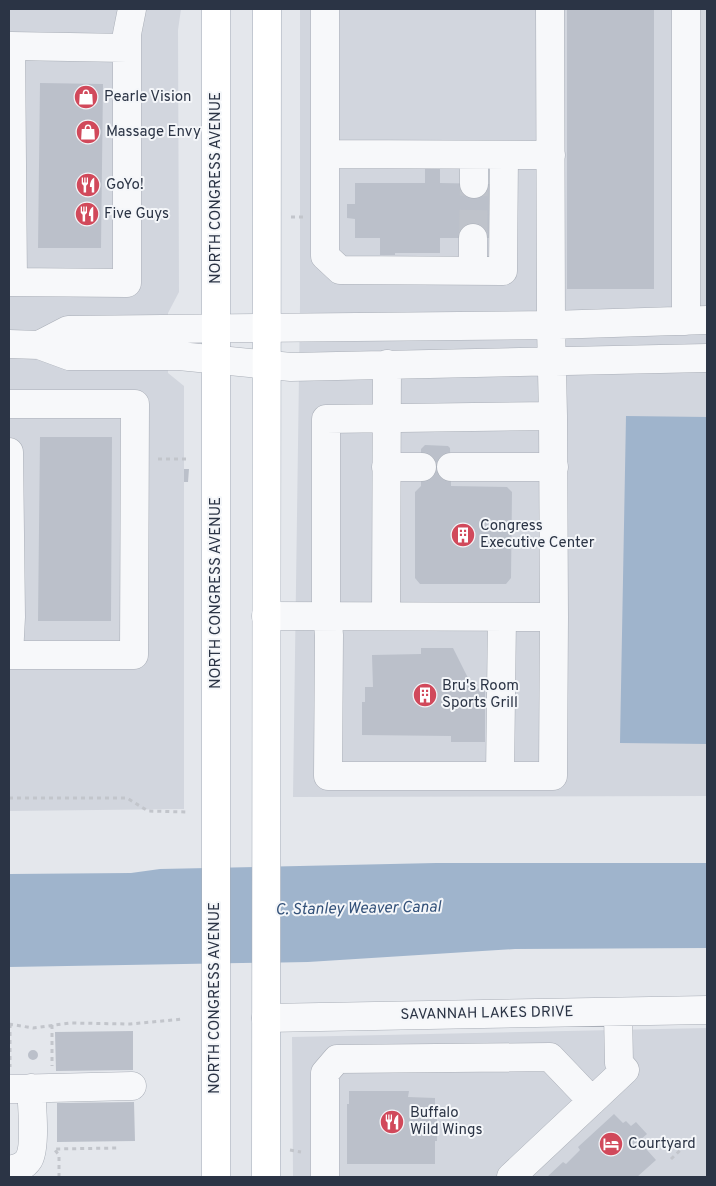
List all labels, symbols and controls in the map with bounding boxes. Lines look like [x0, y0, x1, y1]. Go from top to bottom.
shop icon: Pearle Vision [73, 84, 99, 110]
place label: Pearle Vision [104, 88, 191, 107]
street label: NORTH CONGRESS AVENUE [207, 92, 226, 284]
shop icon: Massage Envy [75, 119, 101, 145]
place label: Massage Envy [106, 123, 201, 142]
restaurant icon: GoYo! [75, 172, 101, 198]
place label: GoYo! [106, 176, 144, 195]
restaurant icon: Five Guys [74, 201, 100, 227]
place label: Five Guys [104, 205, 169, 224]
street label: NORTH CONGRESS AVENUE [207, 497, 226, 689]
place label: Congress Executive Center [480, 517, 595, 553]
building icon: Congress Executive Center [450, 522, 476, 548]
place label: Bru's Room Sports Grill [442, 677, 519, 713]
building icon: Bru's Room Sports Grill [412, 682, 438, 708]
water label: C. Stanley Weaver Canal [275, 898, 442, 920]
street label: NORTH CONGRESS AVENUE [206, 902, 225, 1094]
street label: SAVANNAH LAKES DRIVE [400, 1003, 574, 1025]
place label: Buffalo Wild Wings [410, 1104, 483, 1140]
restaurant icon: Buffalo Wild Wings [379, 1109, 405, 1135]
hotel icon: Courtyard [598, 1131, 624, 1157]
place label: Courtyard [628, 1135, 696, 1154]

